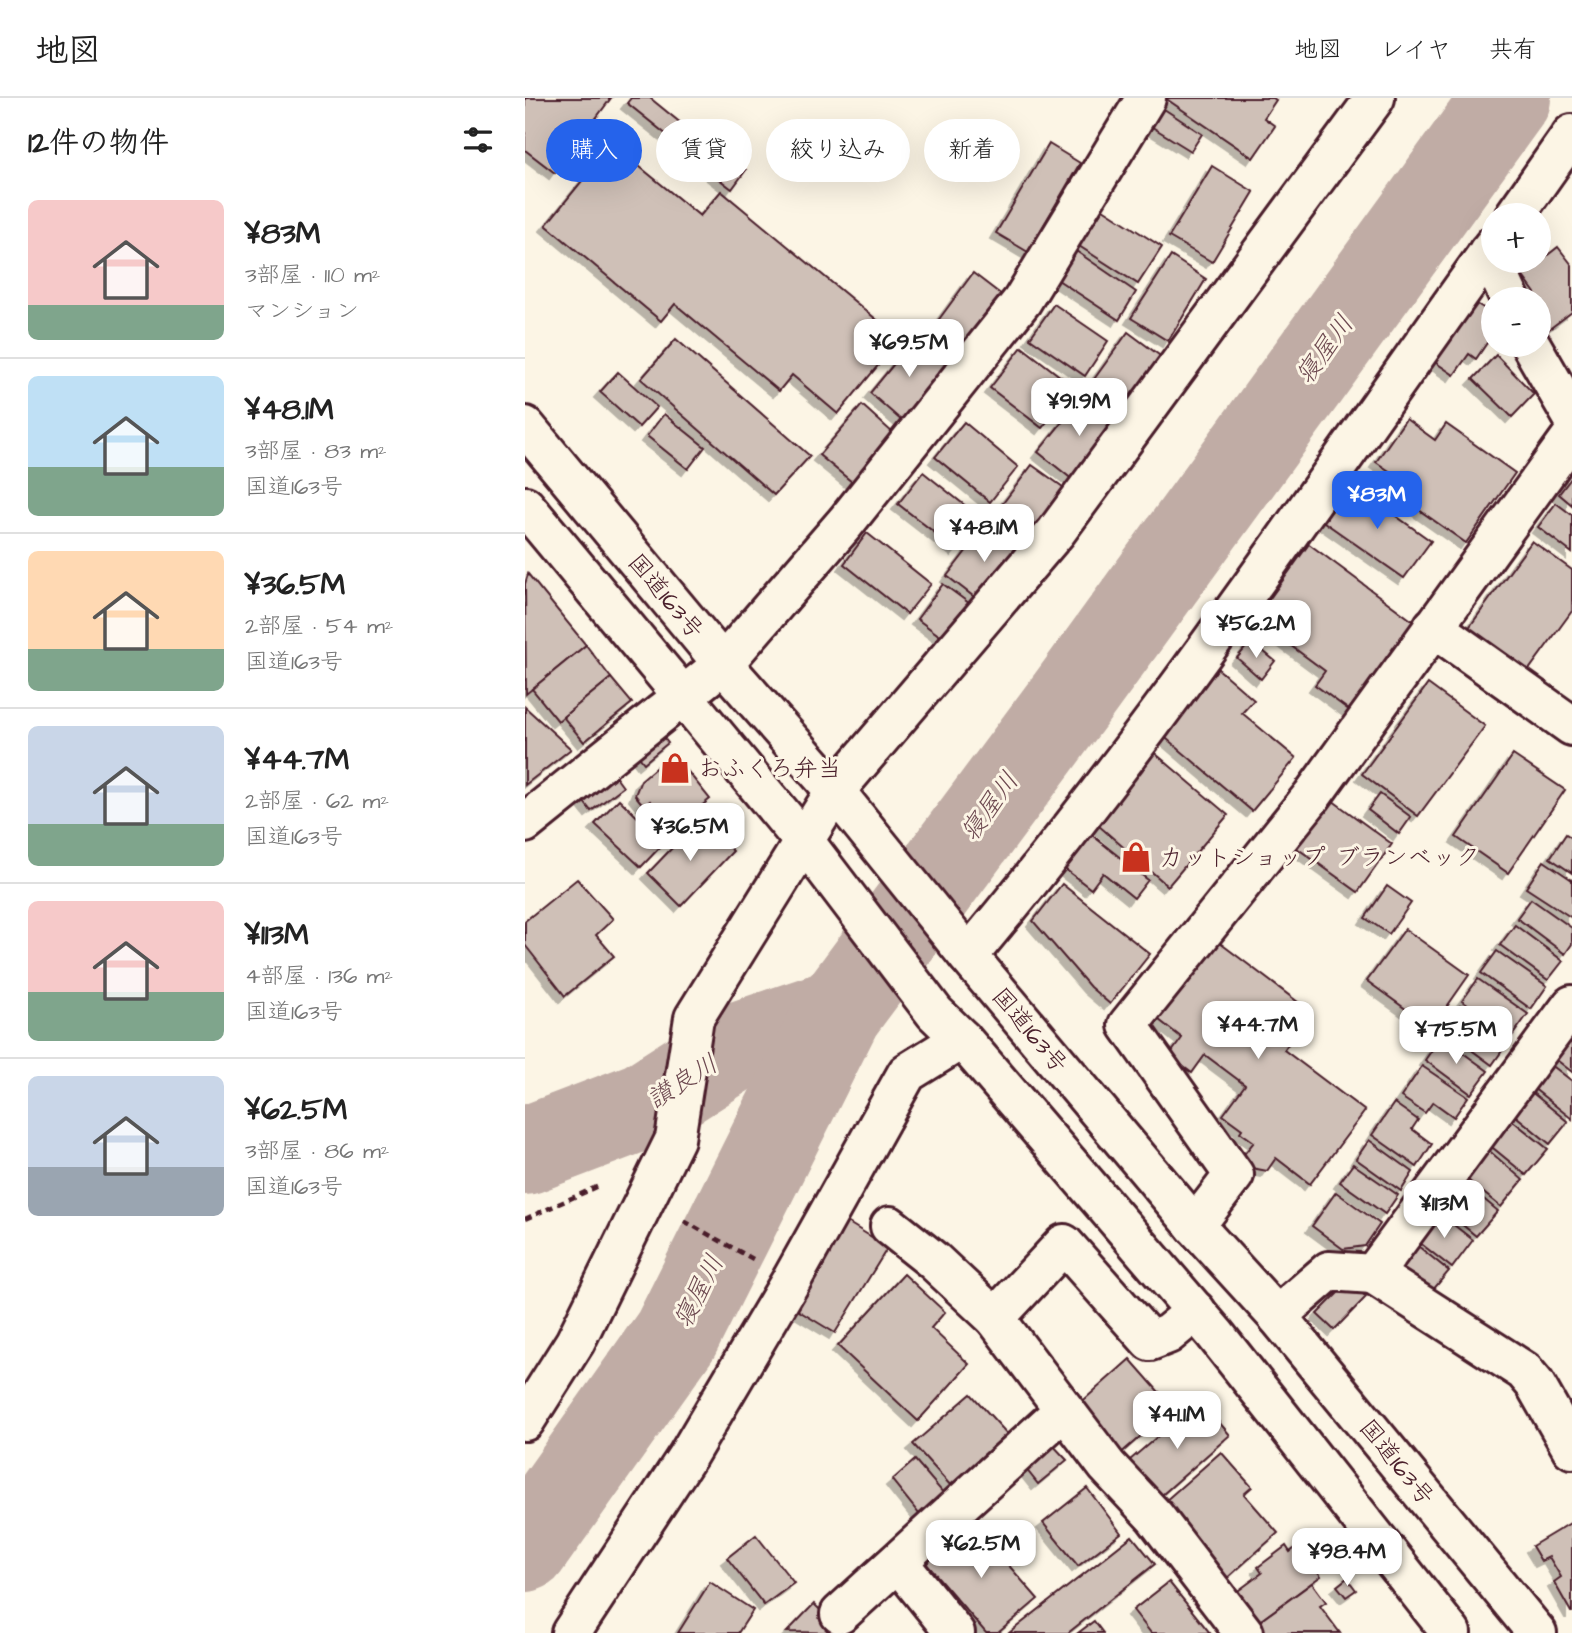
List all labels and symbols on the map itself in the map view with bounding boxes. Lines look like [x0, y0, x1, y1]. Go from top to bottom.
water label: 寝屋川 [1287, 307, 1362, 392]
pin: ¥69.5M [852, 320, 966, 379]
pin: ¥91.9M [1022, 378, 1136, 438]
pin: ¥83M [1336, 472, 1418, 531]
pin: ¥48.1M [927, 504, 1041, 564]
street label: 国道163号 [619, 547, 711, 647]
pin: ¥56.2M [1199, 601, 1313, 660]
shop icon: おふくろ弁当 [658, 751, 692, 785]
place label: おふくろ弁当 [698, 752, 842, 786]
water label: 寝屋川 [952, 764, 1027, 849]
pin: ¥36.5M [633, 804, 747, 863]
shop icon: カットショップ ブランベック [1119, 840, 1153, 874]
place label: カットショップ ブランベック [1159, 841, 1480, 875]
street label: 国道163号 [983, 981, 1075, 1081]
pin: ¥44.7M [1201, 1002, 1315, 1061]
pin: ¥75.5M [1399, 1006, 1513, 1066]
water label: 讃良川 [640, 1046, 725, 1118]
pin: ¥113M [1395, 1180, 1493, 1240]
water label: 寝屋川 [665, 1249, 733, 1334]
pin: ¥41.1M [1120, 1392, 1234, 1451]
street label: 国道163号 [1351, 1412, 1442, 1513]
pin: ¥62.5M [924, 1520, 1038, 1580]
pin: ¥98.4M [1290, 1528, 1404, 1588]

